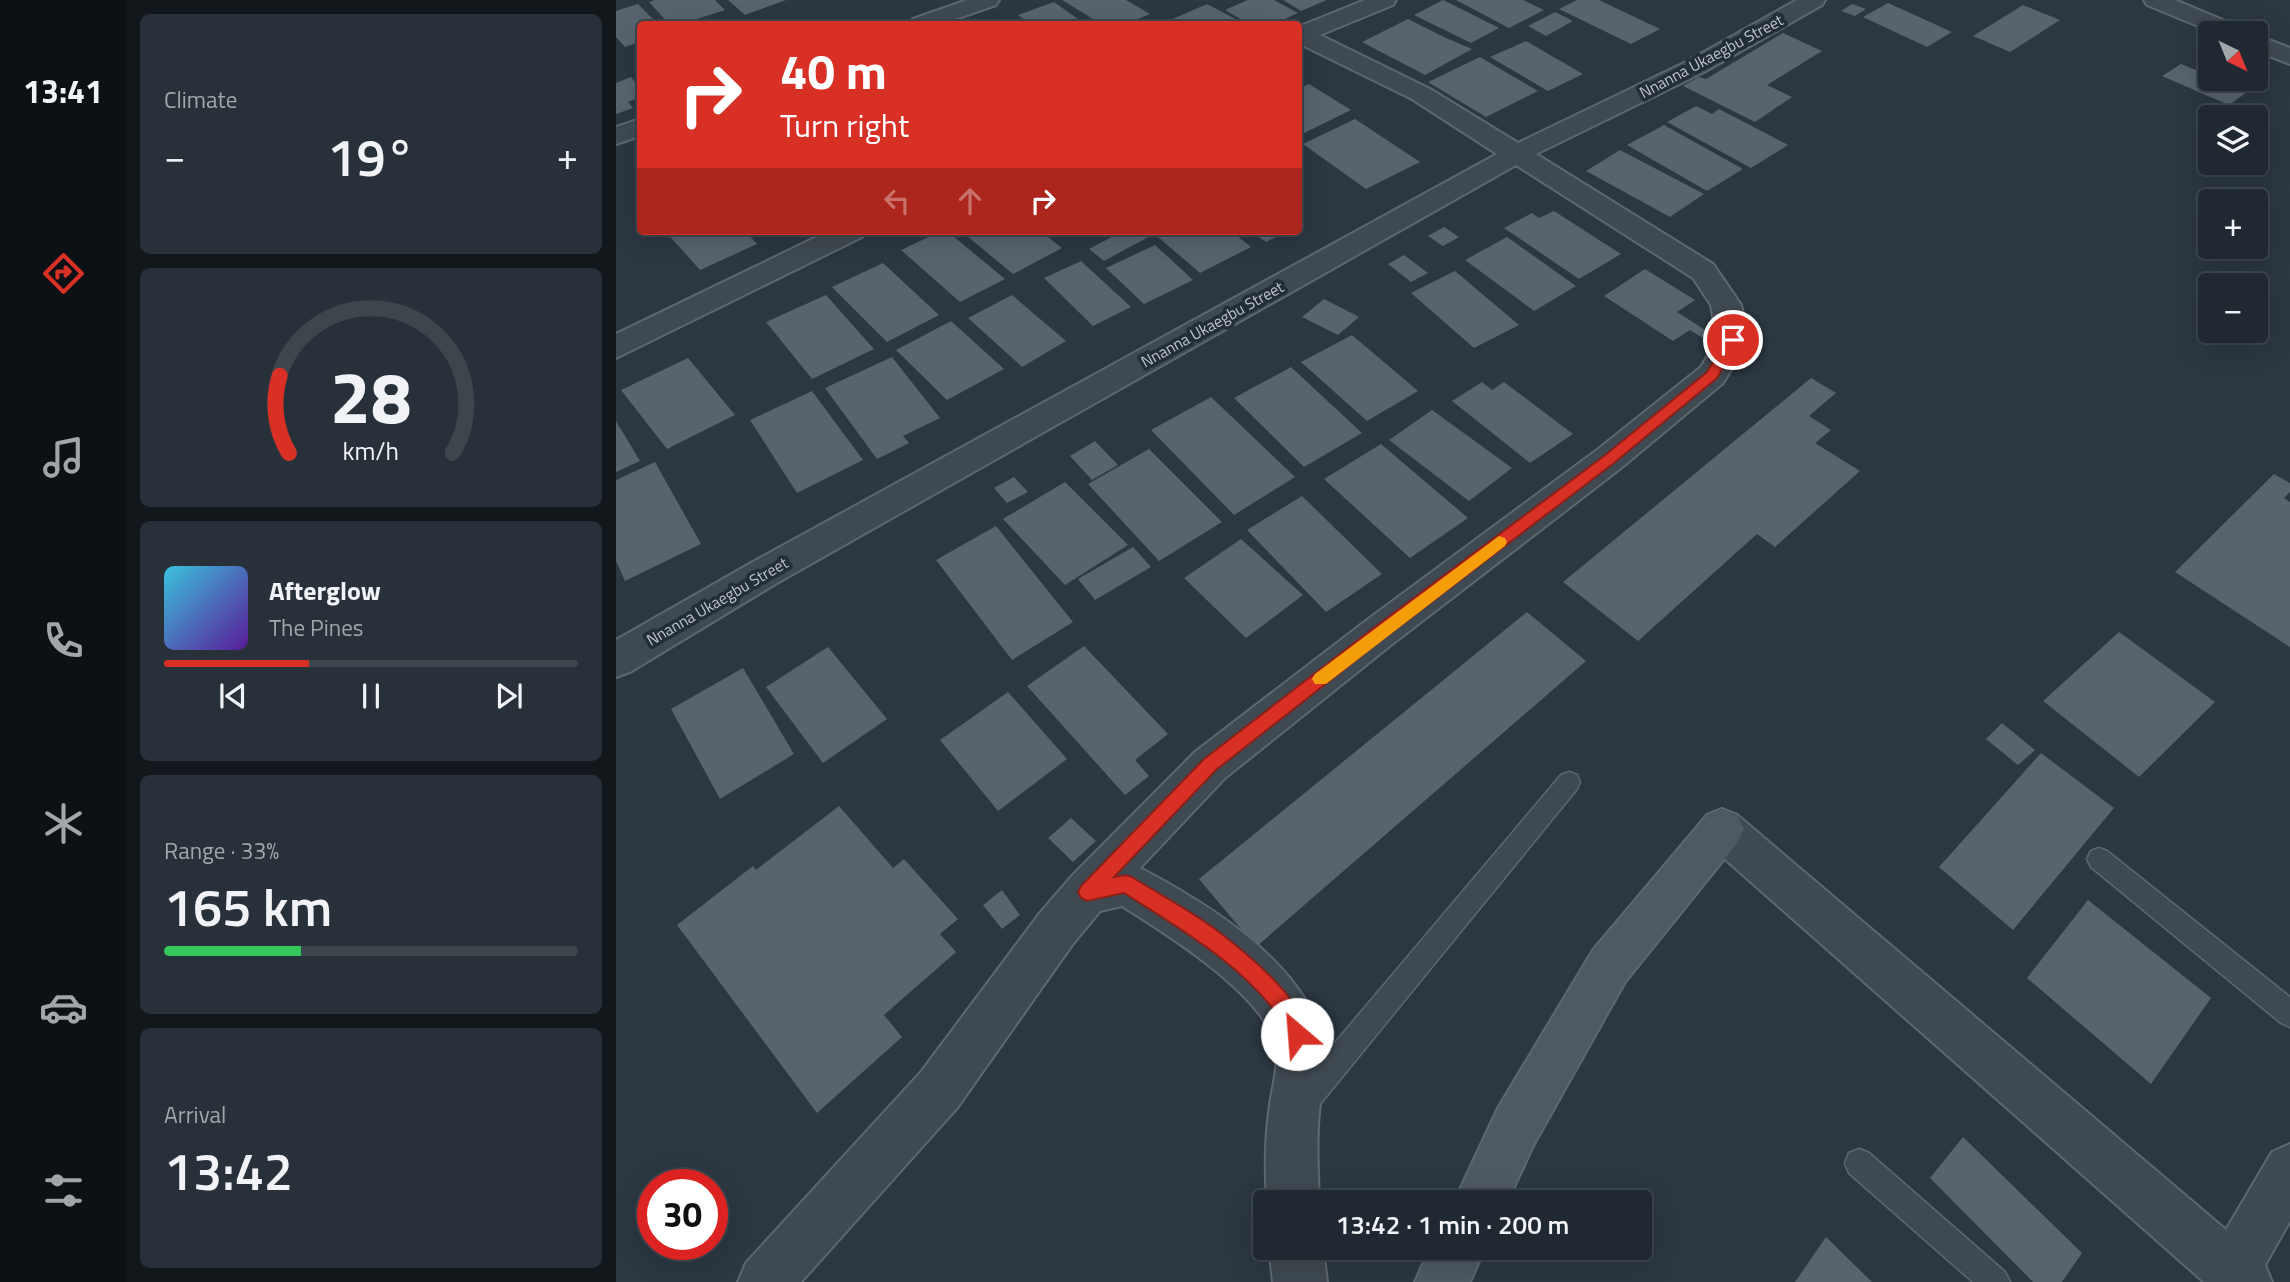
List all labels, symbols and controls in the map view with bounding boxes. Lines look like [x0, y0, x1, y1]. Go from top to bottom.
street label: Nnanna Ukaegbu Street [1635, 8, 1788, 104]
north arrow [2198, 21, 2268, 91]
map controls [2198, 21, 2268, 343]
text: 40 m [780, 33, 887, 108]
icon: right [665, 49, 756, 140]
text: 13:41 [23, 67, 103, 115]
text: Climate [164, 82, 237, 117]
text: Turn right [780, 101, 909, 149]
button: layers [2198, 105, 2268, 175]
text: 19° [327, 117, 415, 196]
text: − [164, 127, 185, 185]
text: + [557, 127, 578, 185]
icon: left [878, 182, 916, 220]
icon: ahead [951, 182, 989, 220]
icon: right [1024, 182, 1062, 220]
button: + [2198, 189, 2268, 259]
icon: directions [39, 249, 88, 298]
button: − [2198, 273, 2268, 343]
street label: Nnanna Ukaegbu Street [1136, 275, 1288, 373]
pin [1703, 310, 1763, 370]
icon: arrive [1714, 321, 1752, 359]
text: 28 [330, 342, 412, 452]
text: km/h [343, 432, 399, 470]
icon: music [39, 433, 88, 482]
street label: Nnanna Ukaegbu Street [642, 550, 793, 651]
text: Afterglow [269, 571, 381, 610]
text: The Pines [269, 610, 363, 645]
icon: phone [39, 616, 88, 665]
icon: previous [214, 677, 252, 715]
icon: pause [352, 677, 390, 715]
icon: next [490, 677, 528, 715]
icon: climate [39, 799, 88, 848]
text: Range · 33% [164, 833, 279, 868]
text: 165 km [164, 867, 332, 946]
icon: car [39, 983, 88, 1032]
position arrow [1260, 997, 1334, 1071]
text: Arrival [164, 1097, 226, 1132]
text: 13:42 [164, 1131, 293, 1210]
icon: filters [39, 1166, 88, 1215]
speed limit sign: 30 [637, 1169, 728, 1260]
text: 13:42 · 1 min · 200 m [1336, 1205, 1569, 1244]

